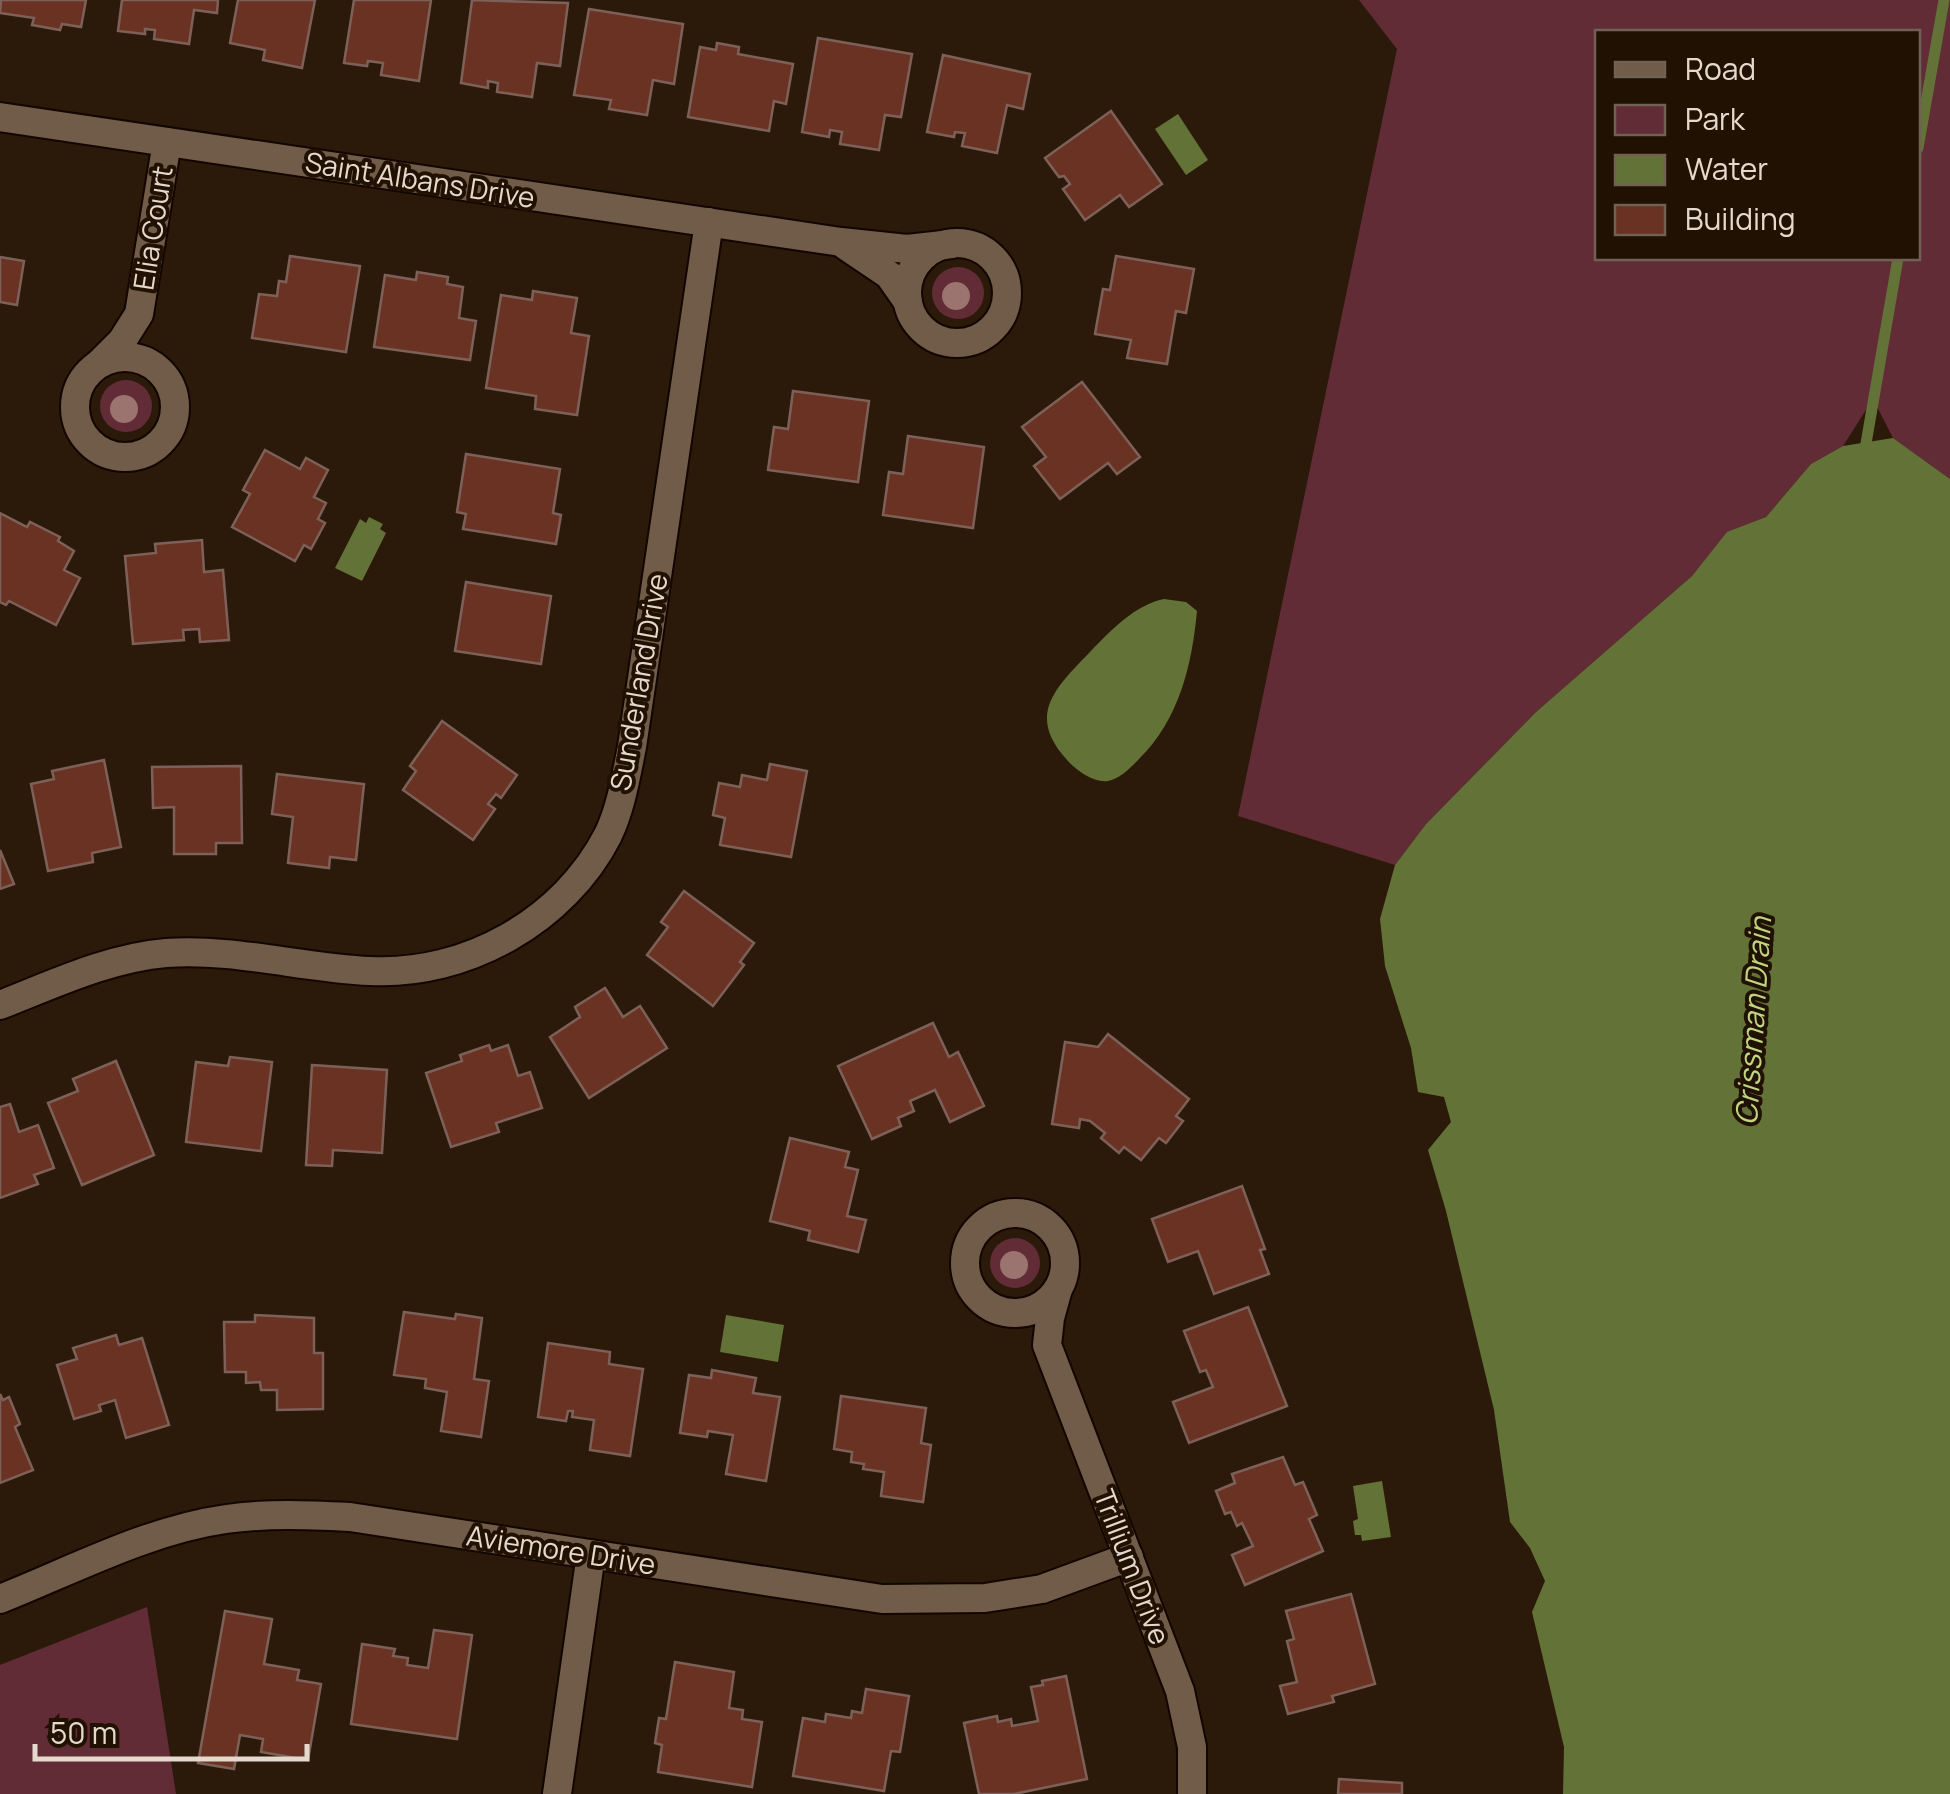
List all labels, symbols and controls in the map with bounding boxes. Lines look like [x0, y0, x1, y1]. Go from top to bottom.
legend [1595, 30, 1920, 260]
text: Road [1685, 48, 1756, 89]
text: Park [1685, 98, 1746, 139]
street label: Saint Albans Drive [303, 142, 538, 216]
text: Water [1685, 148, 1768, 189]
street label: Elia Court [123, 163, 181, 292]
text: Building [1685, 198, 1796, 239]
street label: Sunderland Drive [600, 570, 676, 793]
water label: Crissman Drain [1725, 914, 1780, 1126]
street label: Trillium Drive [1086, 1484, 1180, 1650]
street label: Aviemore Drive [464, 1515, 658, 1583]
scale bar [35, 1699, 308, 1761]
text: 50 m [50, 1712, 117, 1753]

